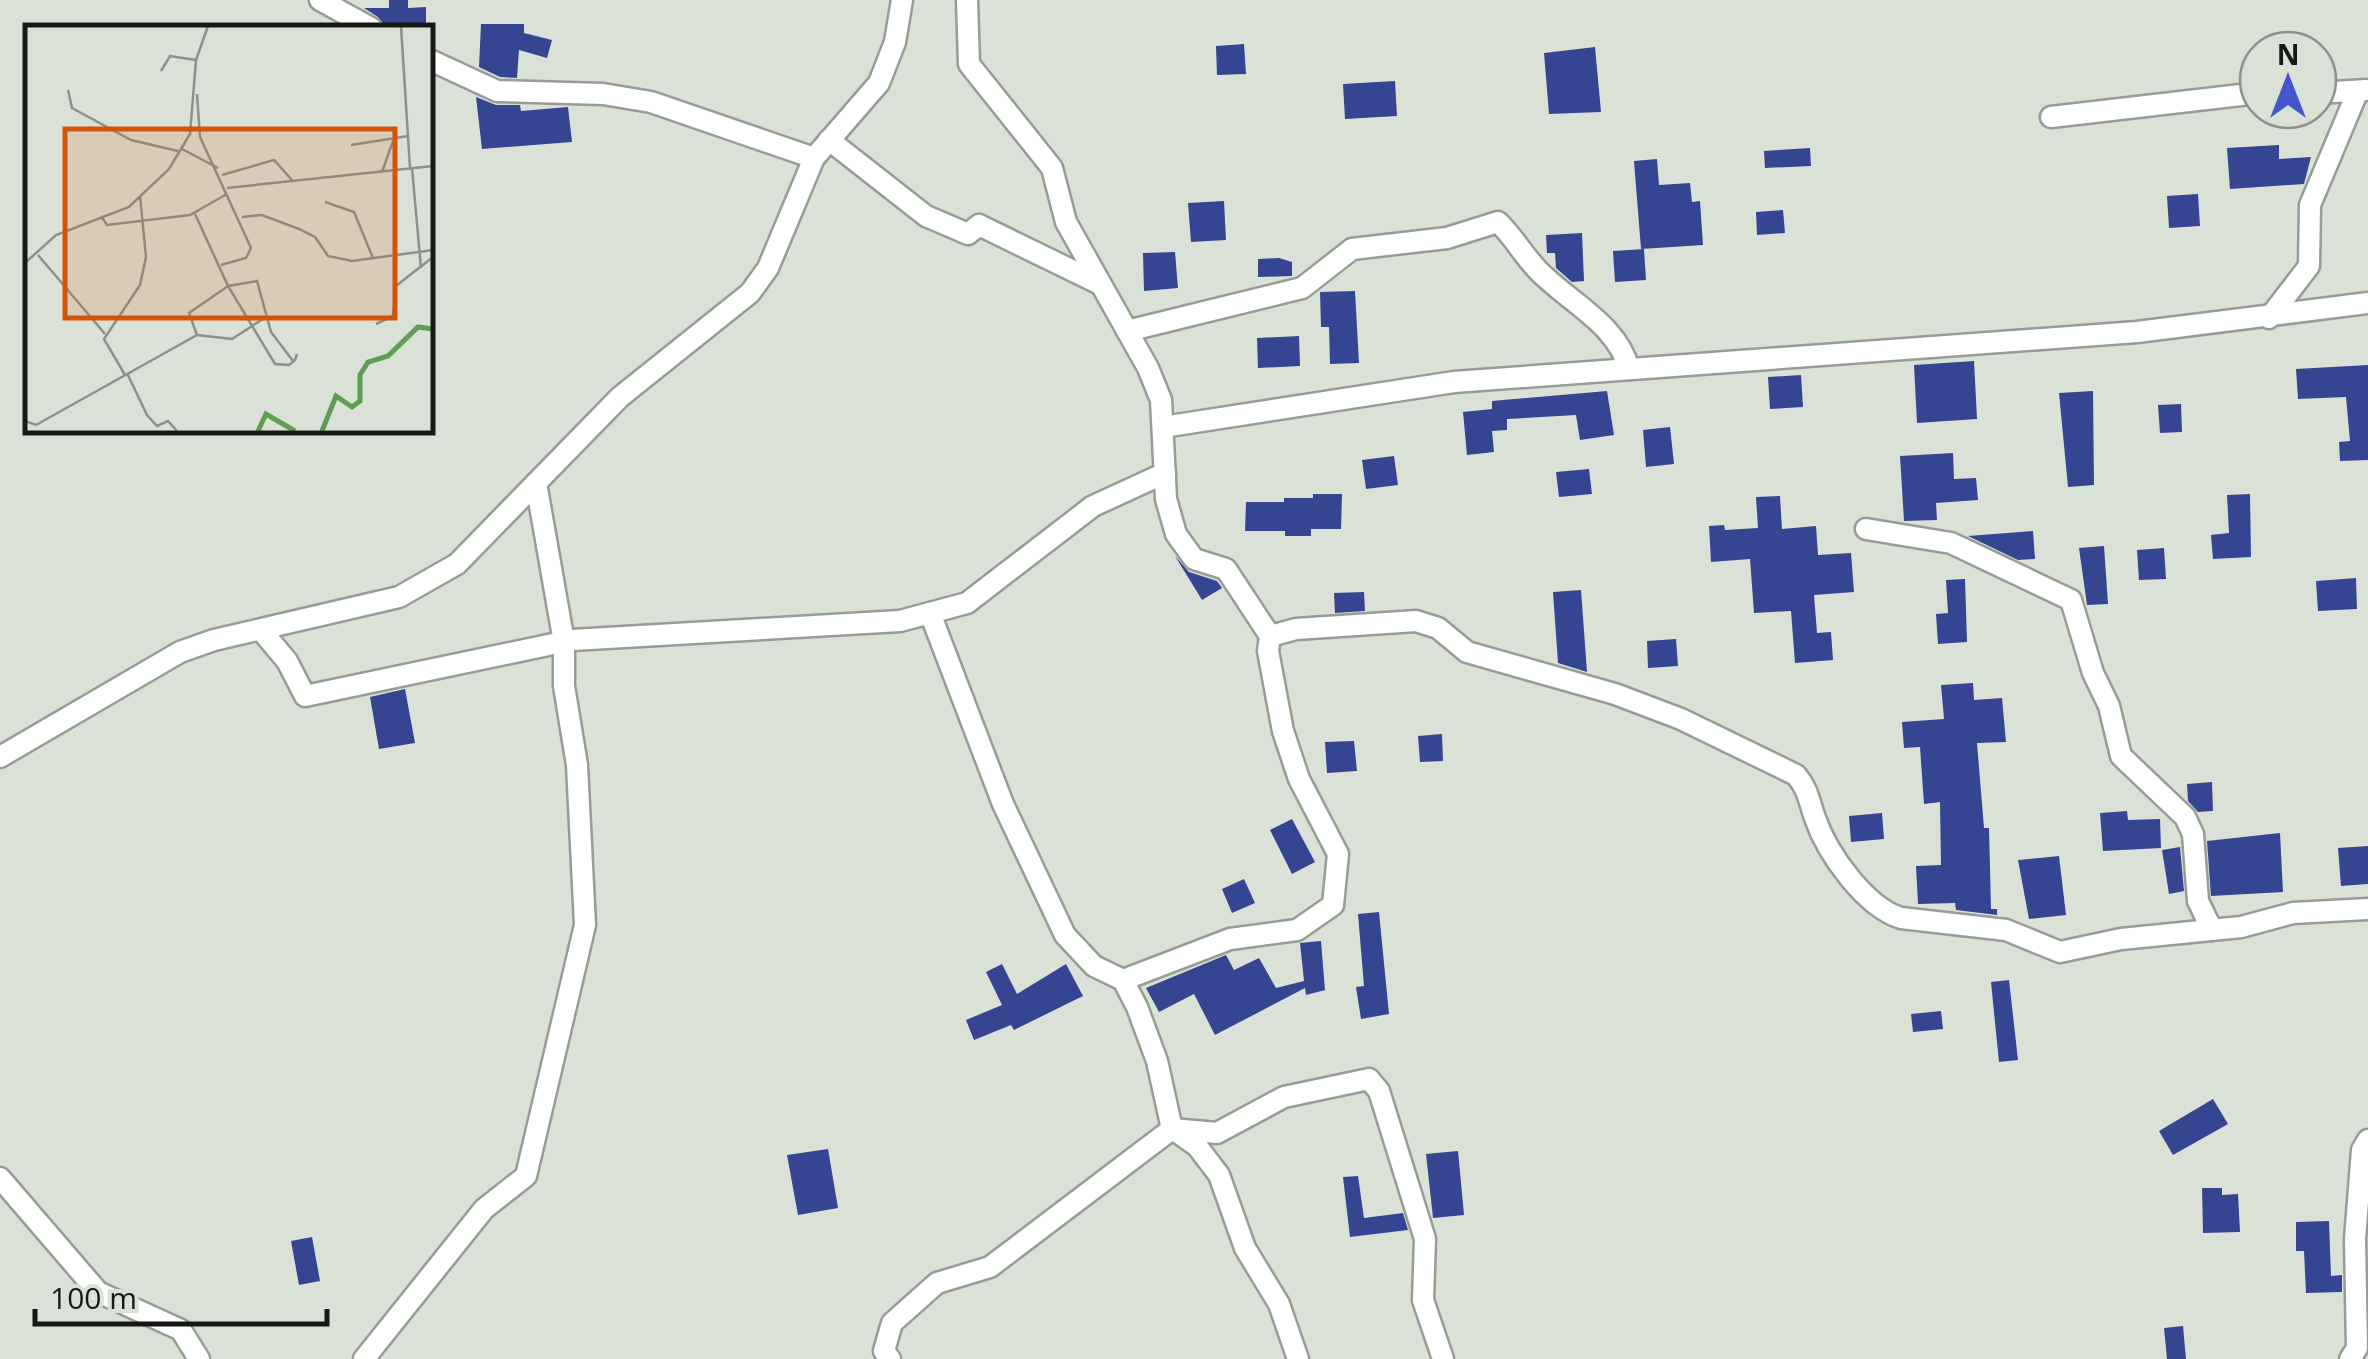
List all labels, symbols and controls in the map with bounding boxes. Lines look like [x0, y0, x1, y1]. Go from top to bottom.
inset map [25, 25, 432, 432]
north arrow [2238, 30, 2338, 130]
text: N [2277, 35, 2299, 73]
scale bar [35, 1264, 328, 1326]
text: 100 m [50, 1277, 137, 1318]

